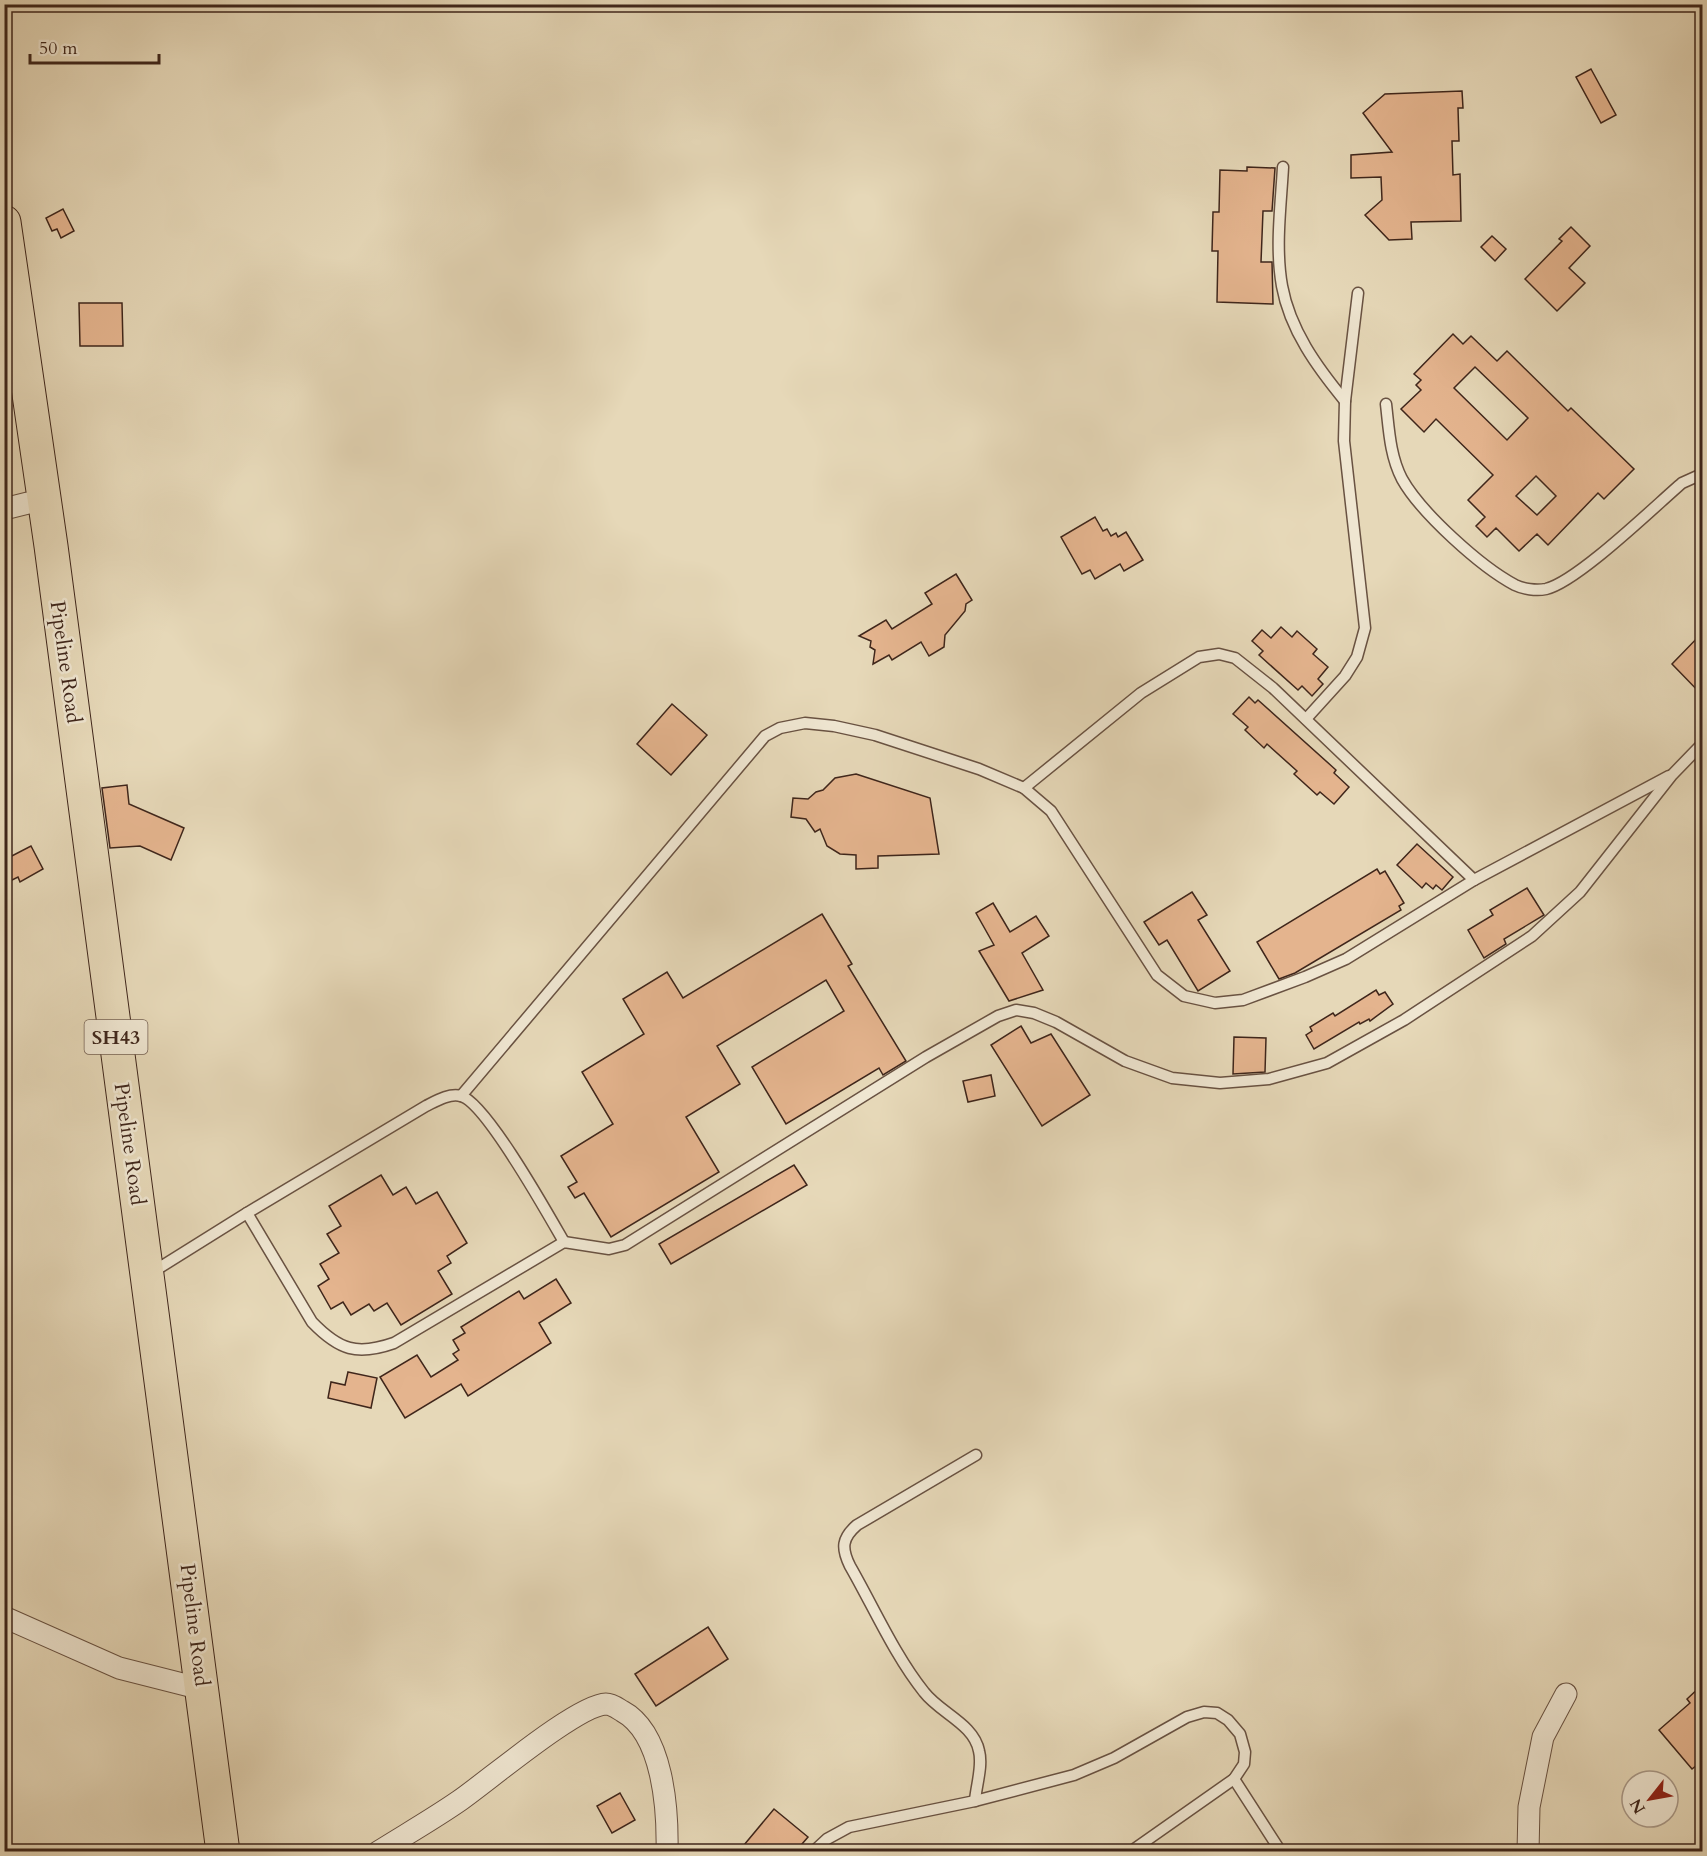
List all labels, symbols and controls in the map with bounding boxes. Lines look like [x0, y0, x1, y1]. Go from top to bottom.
scale bar [30, 27, 159, 65]
text: 50 m [39, 36, 78, 61]
street label: Pipeline Road [43, 599, 88, 725]
road number: SH43 [84, 1020, 148, 1054]
street label: Pipeline Road [107, 1081, 152, 1207]
street label: Pipeline Road [173, 1562, 216, 1688]
north arrow [1620, 1769, 1680, 1829]
text: N [1625, 1794, 1651, 1818]

